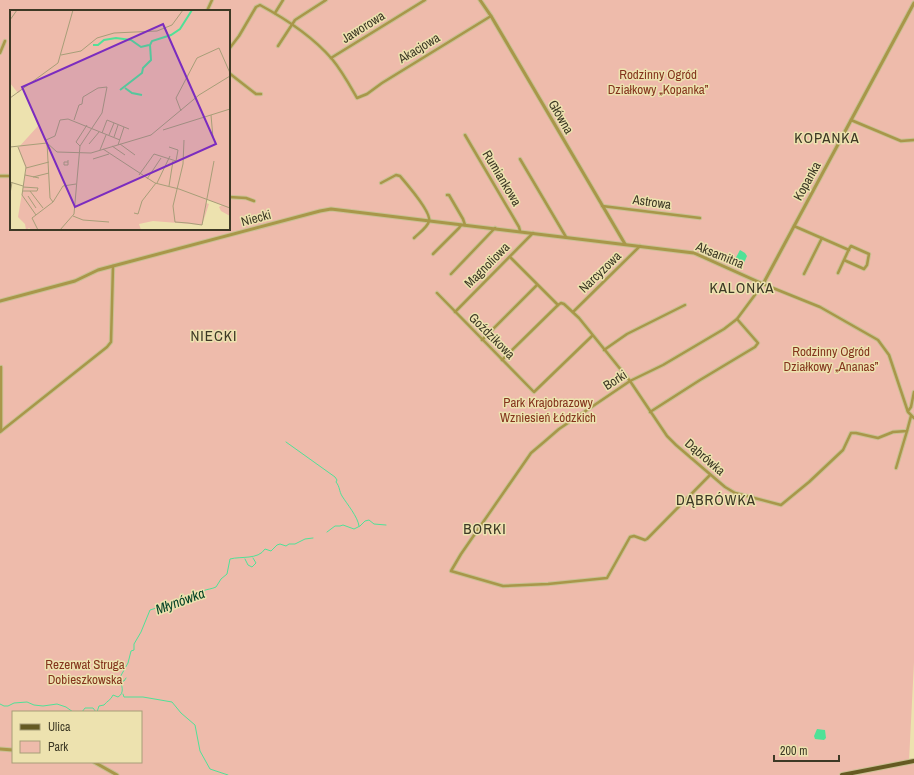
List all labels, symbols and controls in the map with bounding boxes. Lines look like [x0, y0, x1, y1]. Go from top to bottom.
street label: Jaworowa [338, 7, 388, 47]
inset map [10, 10, 230, 230]
street label: Akacjowa [394, 29, 443, 68]
park label: Rodzinny Ogród Działkowy „Kopanka” [608, 66, 709, 98]
street label: Główna [545, 97, 577, 137]
district label: KOPANKA [794, 127, 860, 148]
street label: Rumiankowa [479, 147, 525, 209]
street label: Kopanka [789, 158, 825, 204]
street label: Astrowa [631, 191, 672, 213]
street label: Niecki [239, 206, 273, 230]
street label: Aksamitna [693, 237, 747, 272]
street label: Magnoliowa [461, 239, 513, 291]
street label: Narcyzowa [575, 248, 625, 296]
district label: KALONKA [709, 277, 775, 298]
street label: Goździkowa [465, 309, 519, 363]
district label: NIECKI [190, 325, 238, 346]
park label: Rodzinny Ogród Działkowy „Ananas” [784, 343, 879, 375]
street label: Borki [600, 366, 630, 394]
park label: Park Krajobrazowy Wzniesień Łódzkich [500, 394, 596, 426]
street label: Dąbrówka [681, 435, 729, 479]
district label: DĄBRÓWKA [676, 489, 756, 510]
district label: BORKI [463, 518, 507, 539]
water label: Młynówka [153, 584, 207, 618]
park label: Rezerwat Struga Dobieszkowska [45, 656, 125, 688]
legend [12, 711, 142, 763]
text: Ulica [48, 719, 71, 735]
scale bar [774, 737, 839, 763]
text: Park [48, 739, 68, 755]
text: 200 m [780, 743, 807, 759]

